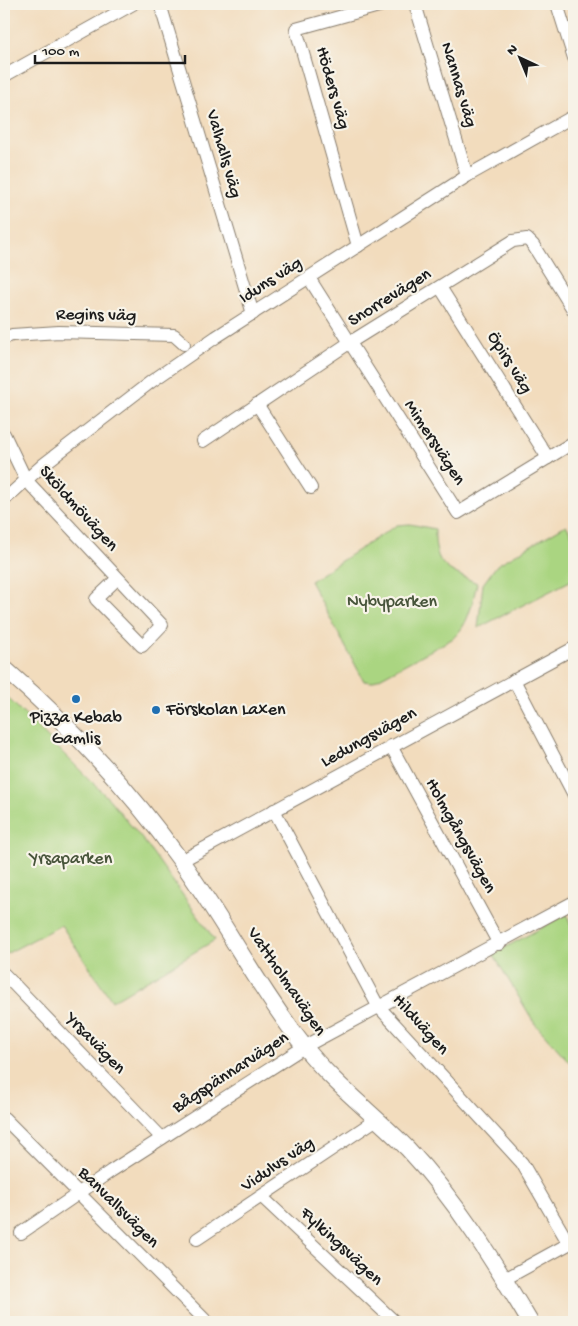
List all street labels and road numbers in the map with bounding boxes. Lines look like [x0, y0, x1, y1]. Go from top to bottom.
street label: Nannas väg [435, 40, 481, 130]
street label: Höders väg [310, 44, 354, 132]
street label: Valhalls väg [200, 107, 246, 200]
street label: Iduns väg [236, 253, 306, 309]
street label: Snorrevägen [344, 264, 436, 332]
street label: Regins väg [56, 305, 136, 327]
street label: Öpirs väg [482, 328, 536, 398]
street label: Mimersvägen [399, 396, 470, 490]
street label: Sköldmövägen [34, 462, 122, 557]
street label: Ledungsvägen [317, 703, 421, 773]
street label: Holmgångsvägen [420, 775, 500, 897]
street label: Vattholmavägen [241, 923, 330, 1041]
street label: Hildvägen [387, 990, 453, 1060]
street label: Yrsavägen [59, 1007, 130, 1079]
street label: Bågspännarvägen [168, 1027, 293, 1119]
street label: Vidulvs väg [237, 1133, 319, 1198]
street label: Banvallsvägen [72, 1162, 163, 1253]
street label: Fylkingsvägen [295, 1203, 387, 1291]

